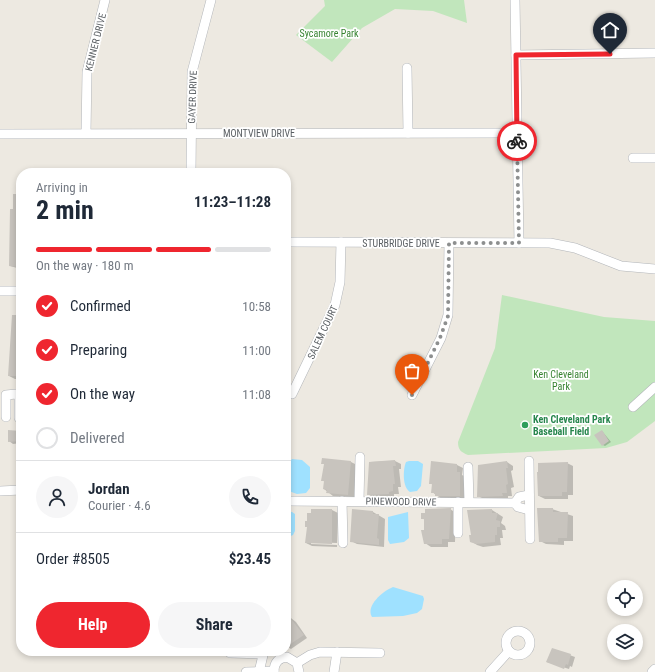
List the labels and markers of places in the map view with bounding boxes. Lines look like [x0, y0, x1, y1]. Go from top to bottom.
pin [593, 13, 627, 54]
pin [395, 354, 429, 395]
place label: Ken Cleveland Park Baseball Field [533, 414, 611, 437]
marker: Ken Cleveland Park Baseball Field [520, 420, 530, 430]

